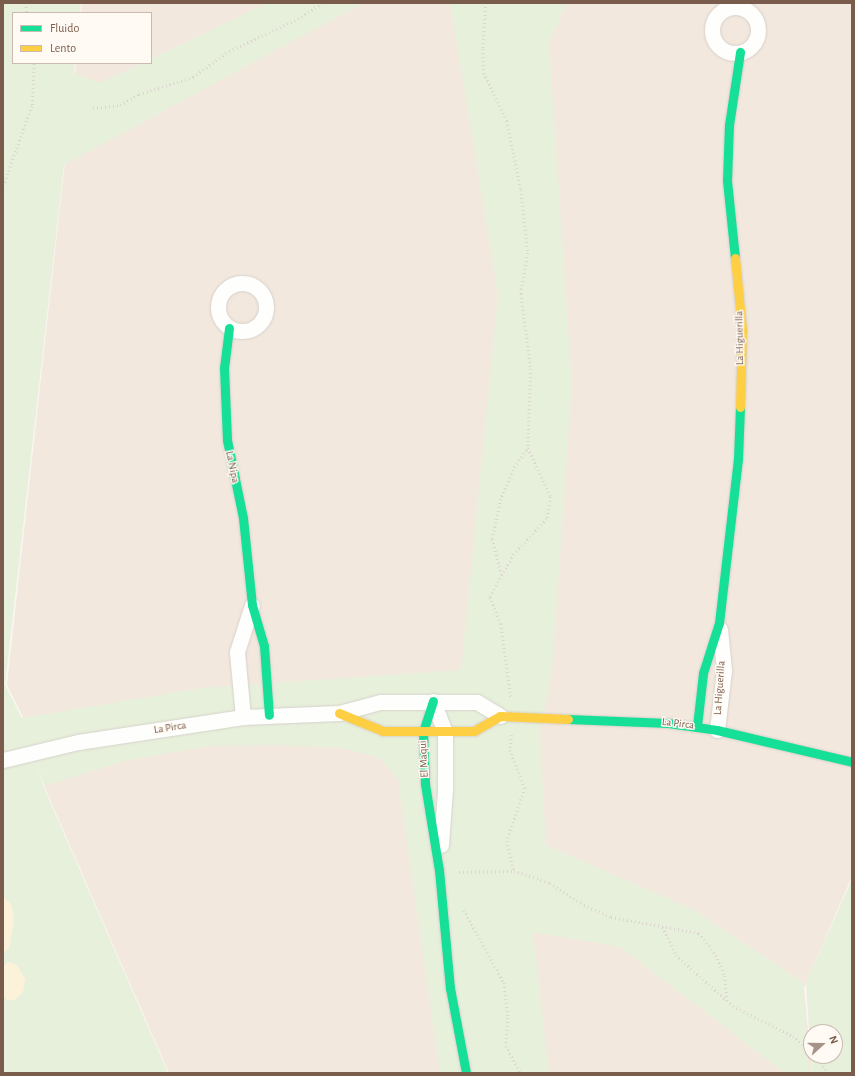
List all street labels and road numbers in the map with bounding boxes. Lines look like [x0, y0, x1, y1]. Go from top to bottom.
street label: La Higuerilla [733, 311, 747, 365]
street label: La Nipa [222, 450, 242, 484]
street label: La Higuerilla [712, 660, 728, 716]
street label: La Pirca [661, 715, 695, 733]
street label: La Pirca [153, 719, 187, 737]
street label: El Maqui [416, 740, 432, 778]

